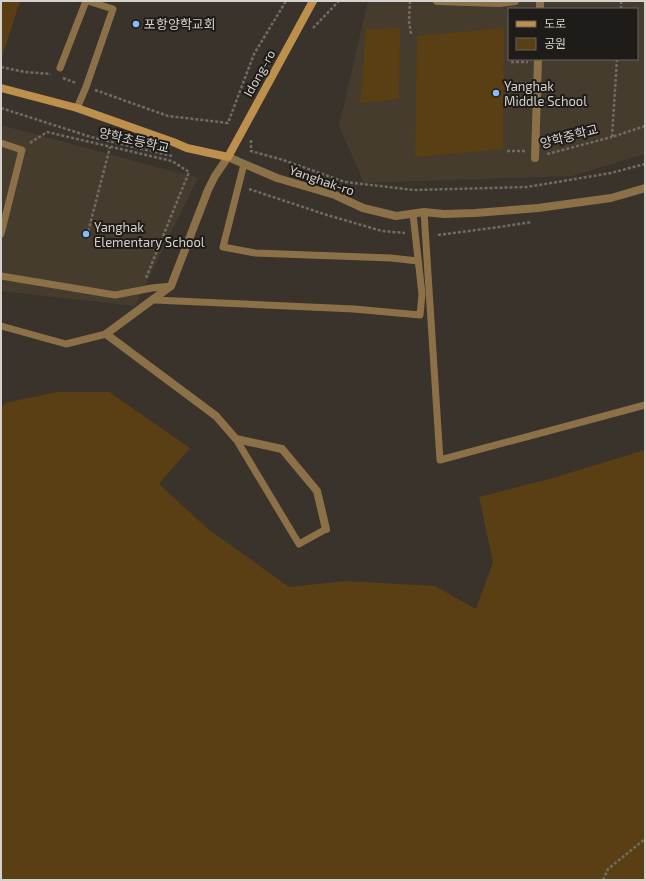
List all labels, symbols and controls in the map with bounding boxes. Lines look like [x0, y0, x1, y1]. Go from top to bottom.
legend [508, 8, 638, 60]
place label: 포항양학교회 [144, 16, 216, 32]
text: 도로 [544, 16, 566, 30]
marker: 포항양학교회 [131, 19, 141, 29]
text: 공원 [544, 36, 566, 50]
street label: Idong-ro [240, 47, 278, 99]
place label: Yanghak Middle School [504, 78, 587, 109]
marker: Yanghak Middle School [491, 88, 501, 98]
street label: 양학중학교 [538, 121, 600, 151]
street label: 양학초등학교 [97, 124, 171, 156]
street label: Yanghak-ro [287, 161, 357, 199]
place label: Yanghak Elementary School [94, 219, 205, 250]
marker: Yanghak Elementary School [81, 229, 91, 239]

